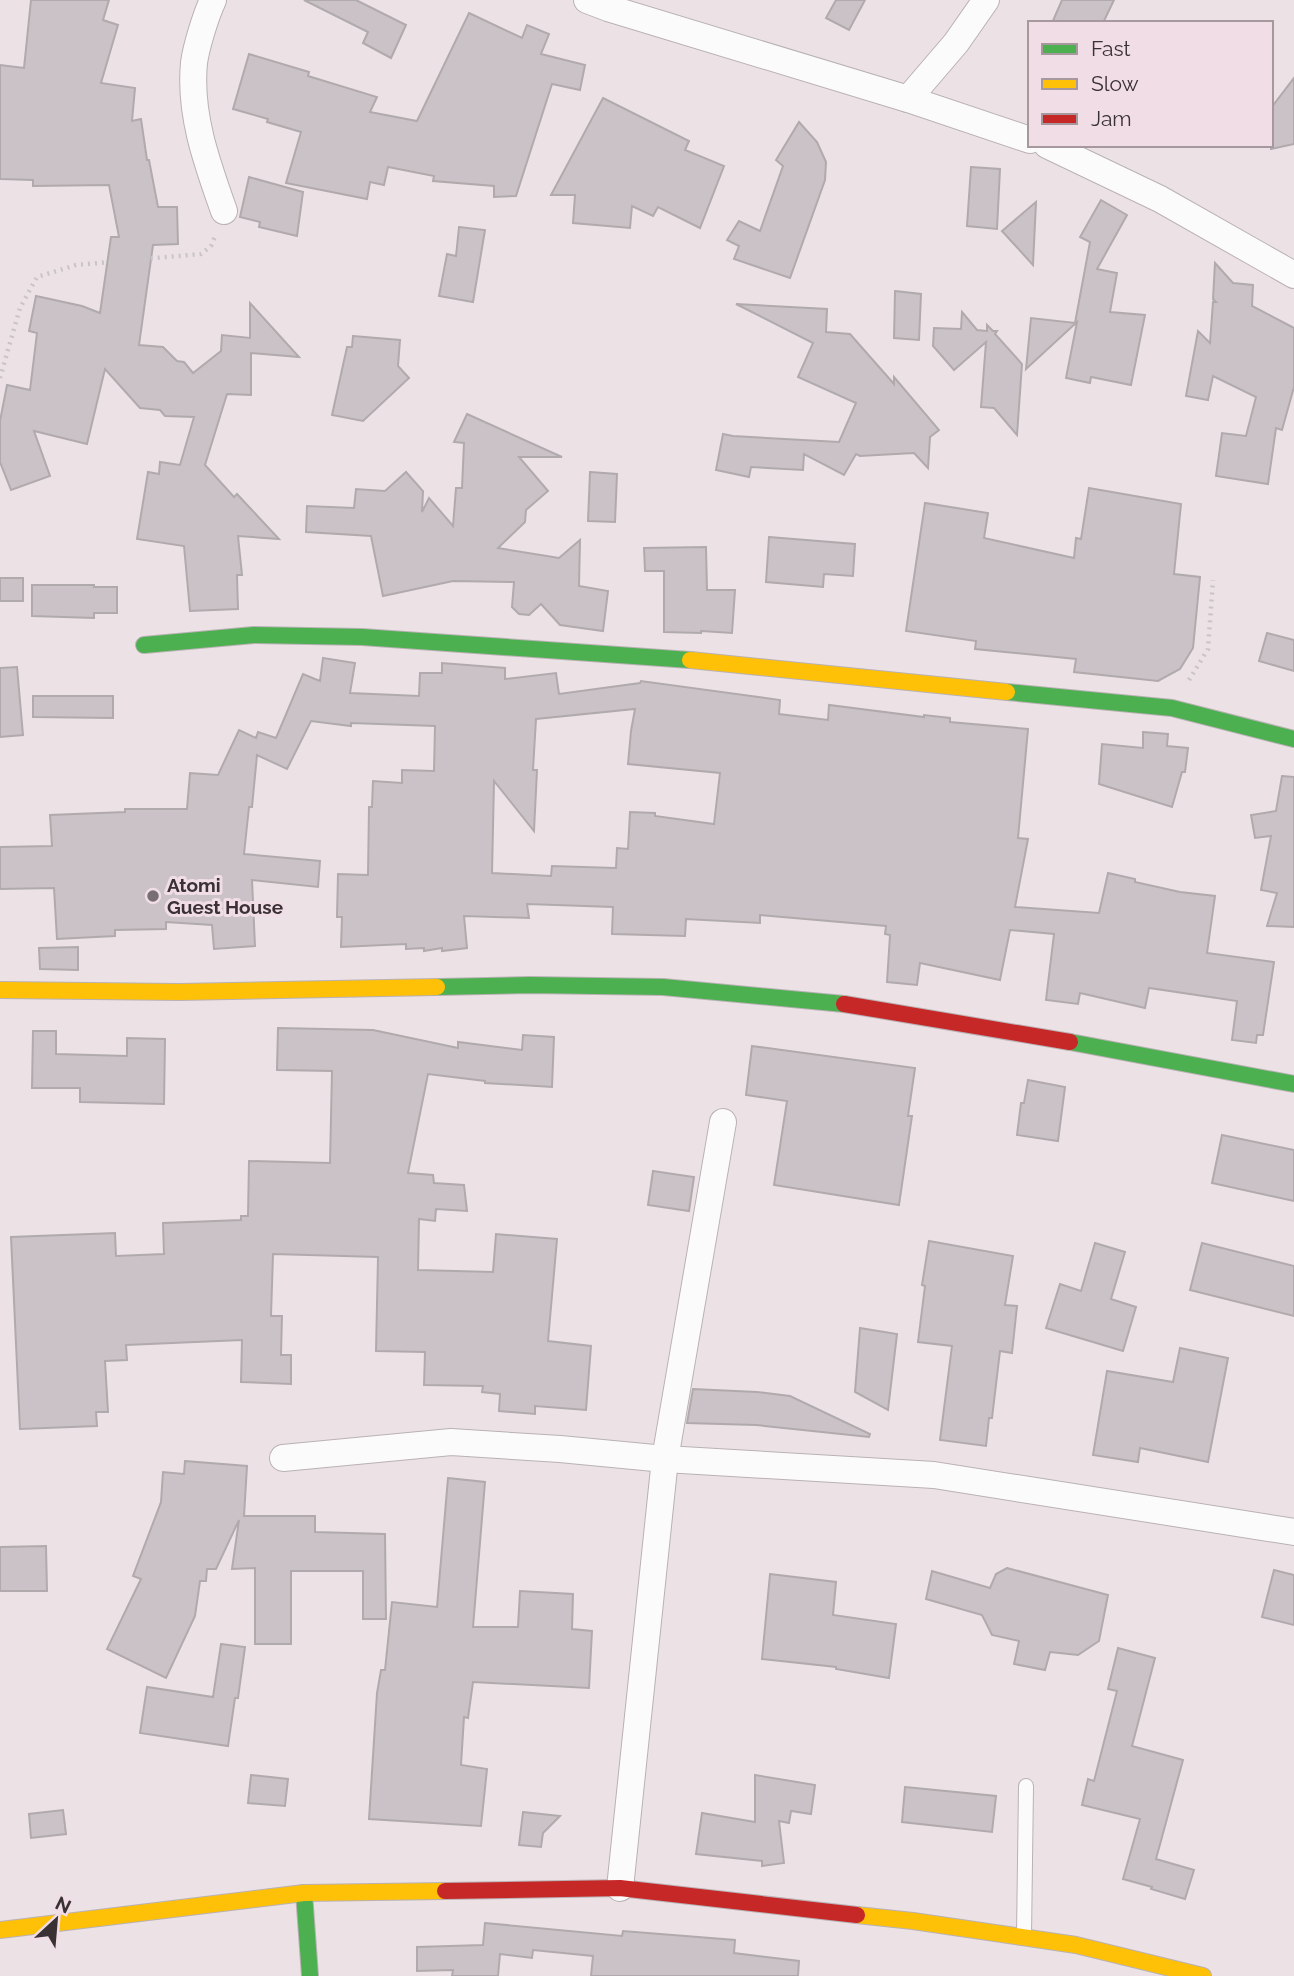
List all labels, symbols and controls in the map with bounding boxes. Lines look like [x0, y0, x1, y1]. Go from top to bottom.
legend [1028, 21, 1273, 147]
text: Fast [1091, 36, 1131, 61]
text: Slow [1091, 71, 1139, 96]
text: Jam [1091, 106, 1132, 131]
place label: Atomi Guest House [167, 874, 283, 918]
marker: Atomi Guest House [145, 888, 161, 904]
north arrow [21, 1885, 91, 1955]
text: N [52, 1892, 75, 1918]

